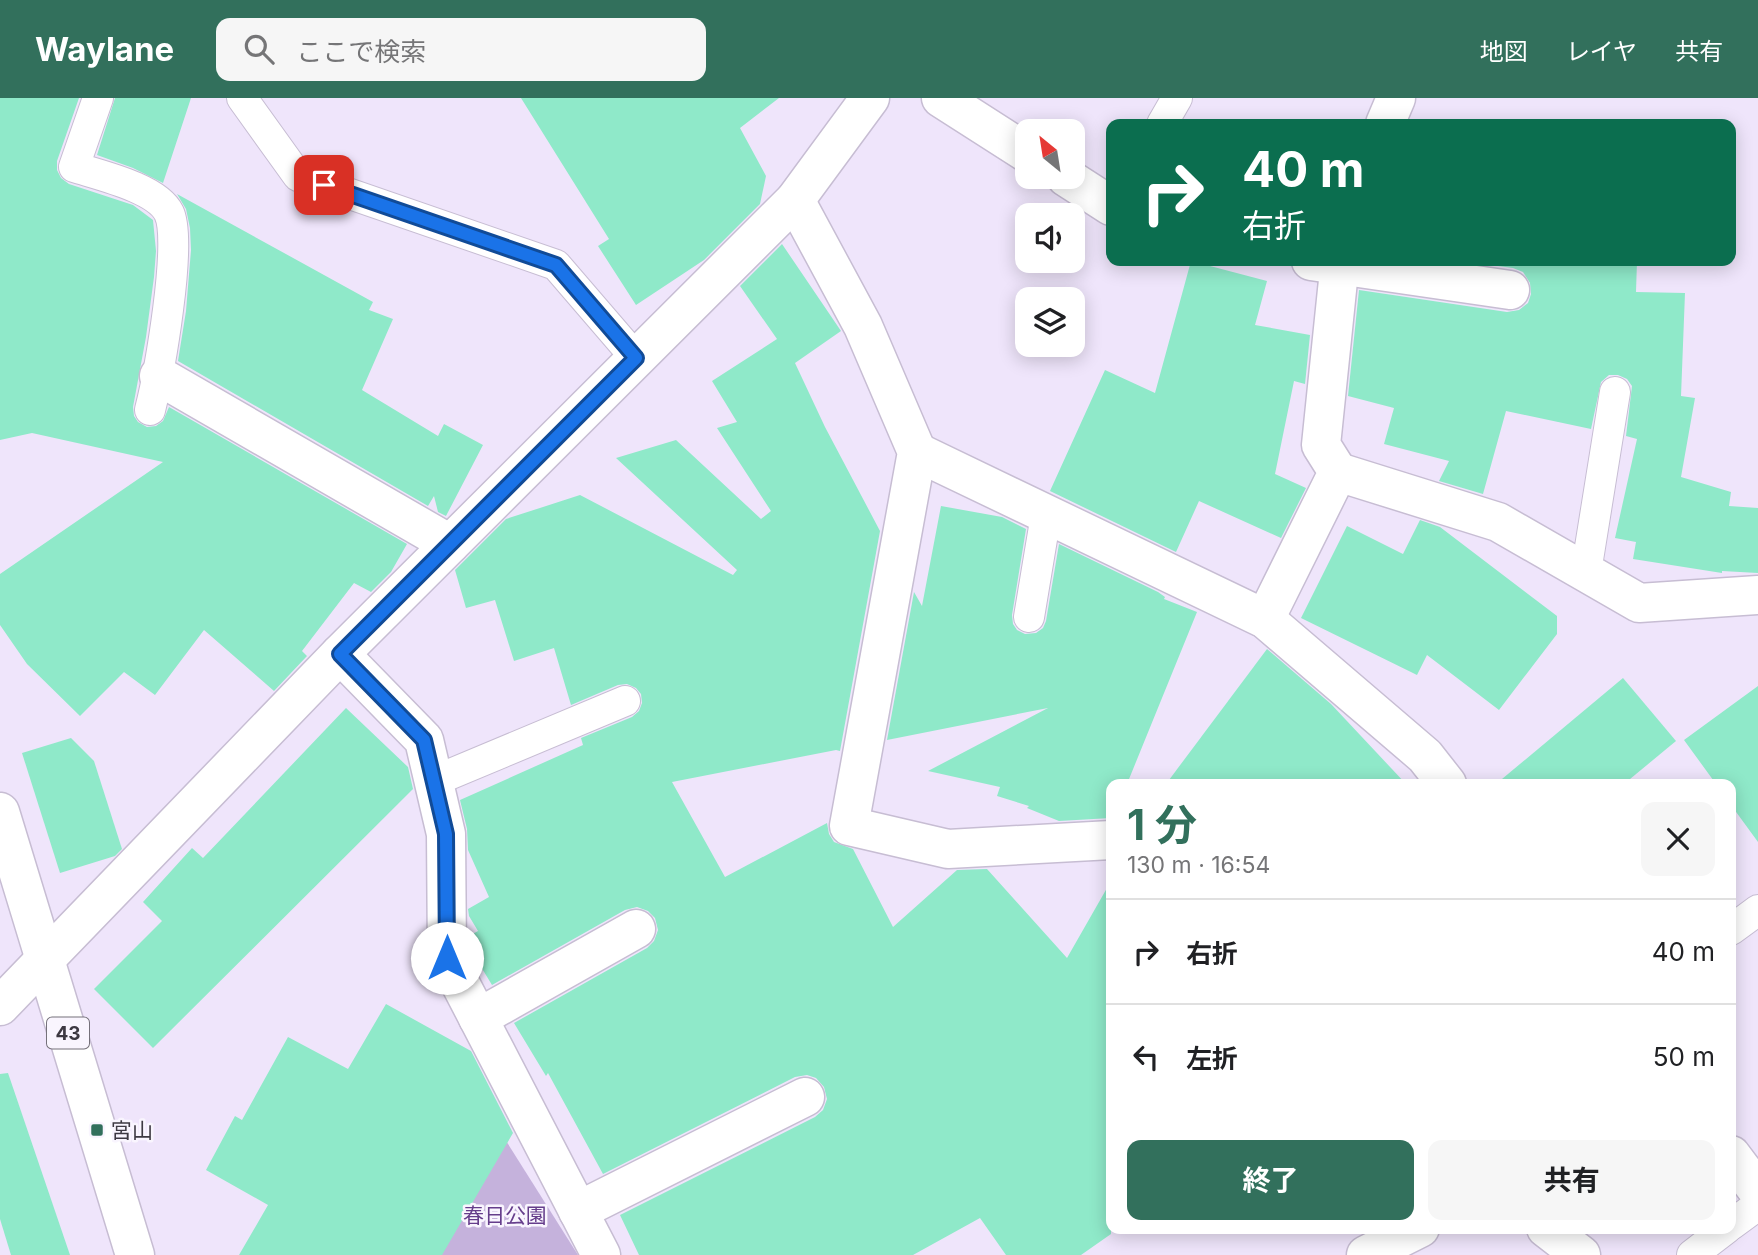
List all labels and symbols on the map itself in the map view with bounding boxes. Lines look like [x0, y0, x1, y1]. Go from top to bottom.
north arrow [1015, 119, 1085, 189]
pin [294, 155, 354, 215]
position arrow [410, 921, 484, 995]
road number: 43 [47, 1018, 89, 1049]
place label: 宮山 [111, 1118, 153, 1143]
marker: 宮山 [89, 1122, 105, 1138]
park label: 春日公園 [463, 1203, 547, 1228]

